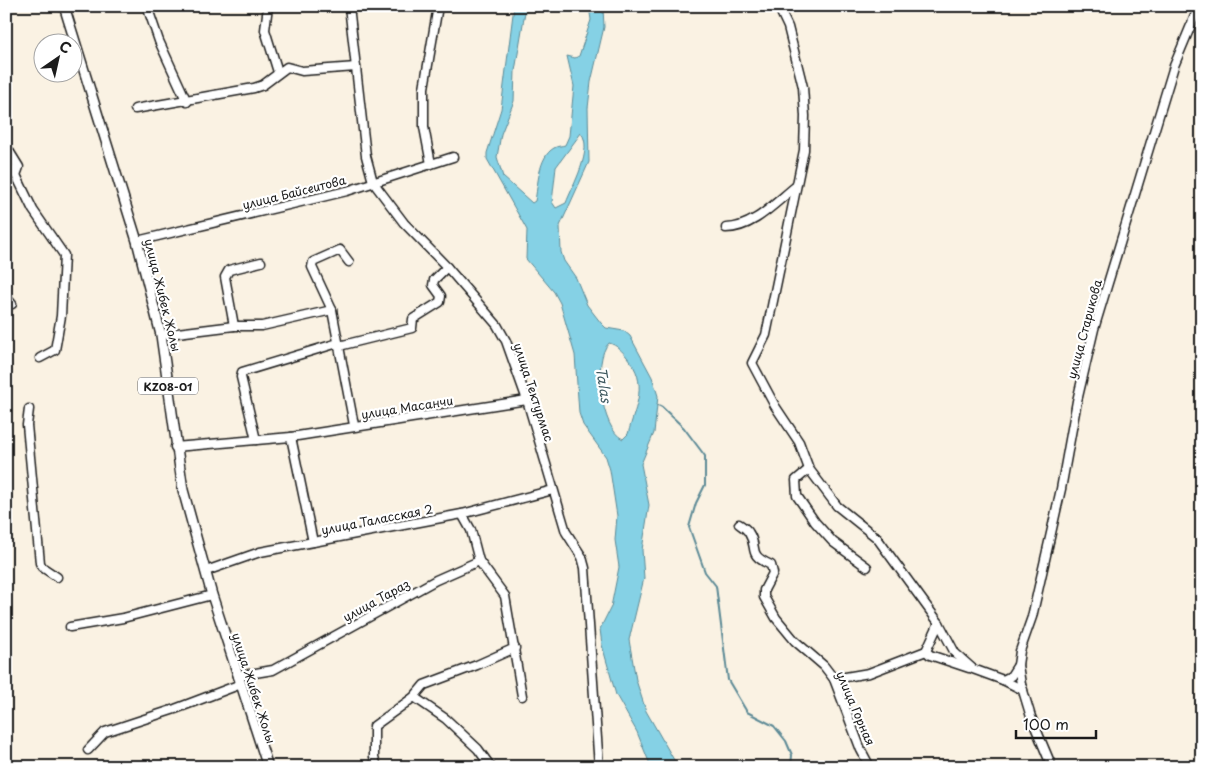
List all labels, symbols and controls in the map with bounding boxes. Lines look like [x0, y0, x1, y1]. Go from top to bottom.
north arrow [32, 32, 82, 82]
text: С [55, 35, 76, 58]
street label: улица Байсеитова [240, 170, 348, 214]
street label: улица Жибек Жолы [140, 237, 186, 353]
street label: улица Старикова [1062, 277, 1106, 381]
street label: улица Тектурмас [510, 340, 558, 444]
water label: Talas [591, 366, 617, 406]
road number: KZ08-01 [138, 378, 198, 394]
street label: улица Масанчи [360, 391, 454, 423]
street label: улица Таласская 2 [320, 499, 434, 539]
street label: улица Тараз [339, 574, 413, 626]
street label: улица Жибек Жолы [228, 630, 280, 746]
street label: улица Горная [832, 668, 880, 748]
scale bar [1016, 708, 1096, 740]
text: 100 m [1023, 712, 1069, 735]

